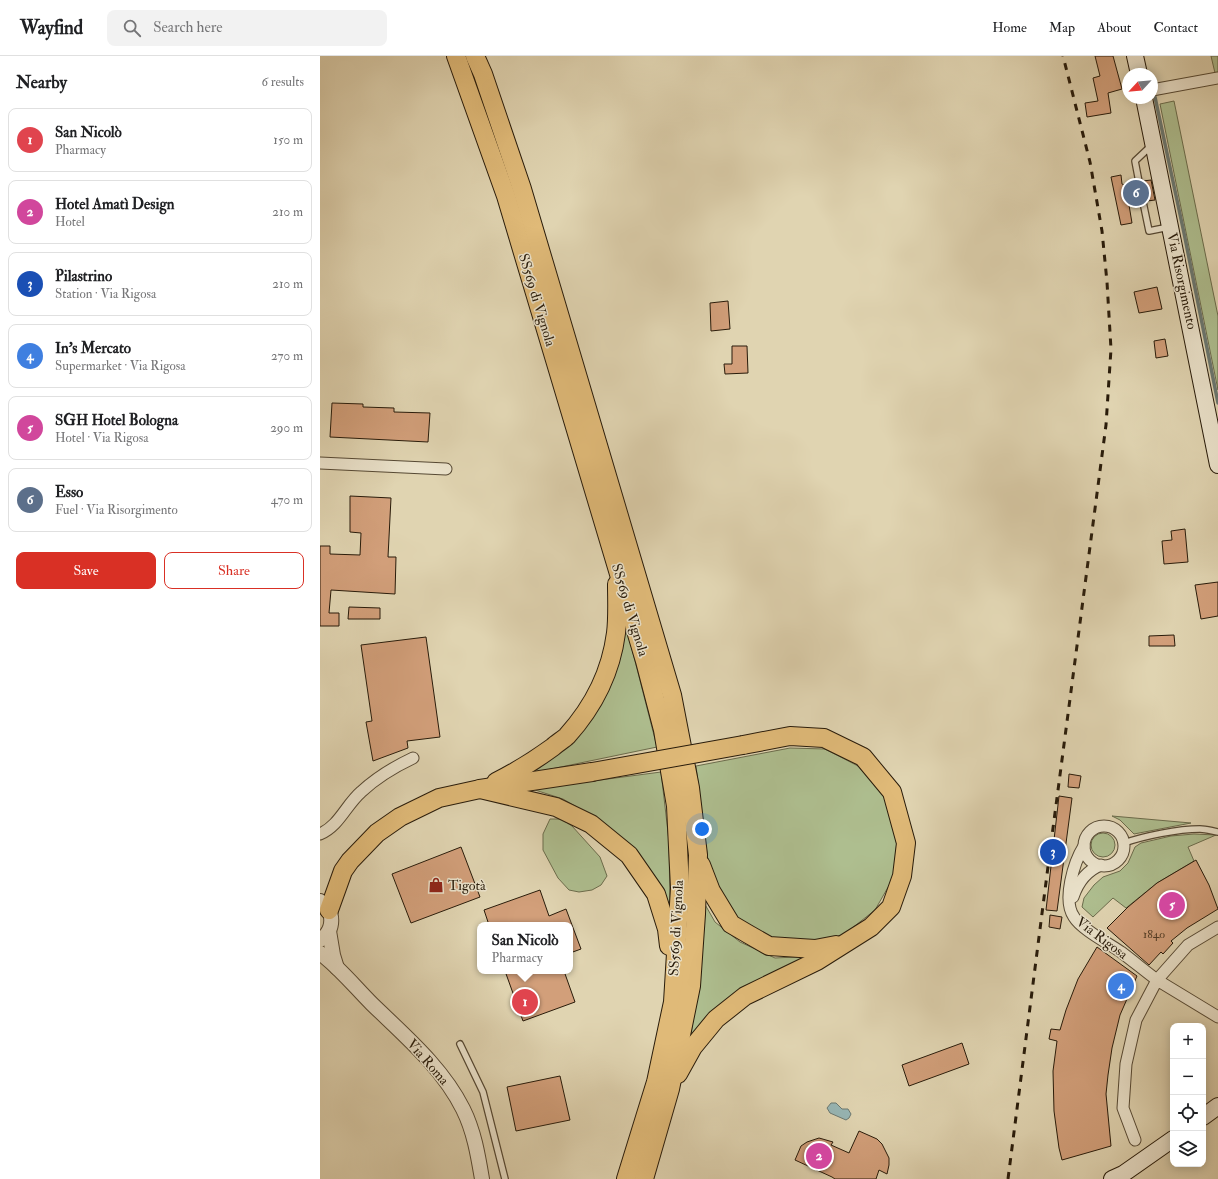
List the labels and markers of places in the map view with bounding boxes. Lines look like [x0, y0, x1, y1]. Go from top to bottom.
pin: 6 [1123, 178, 1149, 208]
pin: 3 [1040, 837, 1066, 867]
shop icon: Tigotà [427, 876, 445, 894]
place label: Tigotà [448, 877, 486, 894]
pin: 5 [1159, 890, 1185, 920]
pin: 4 [1108, 971, 1134, 1001]
pin: 1 [512, 987, 538, 1017]
pin: 2 [806, 1141, 832, 1171]

